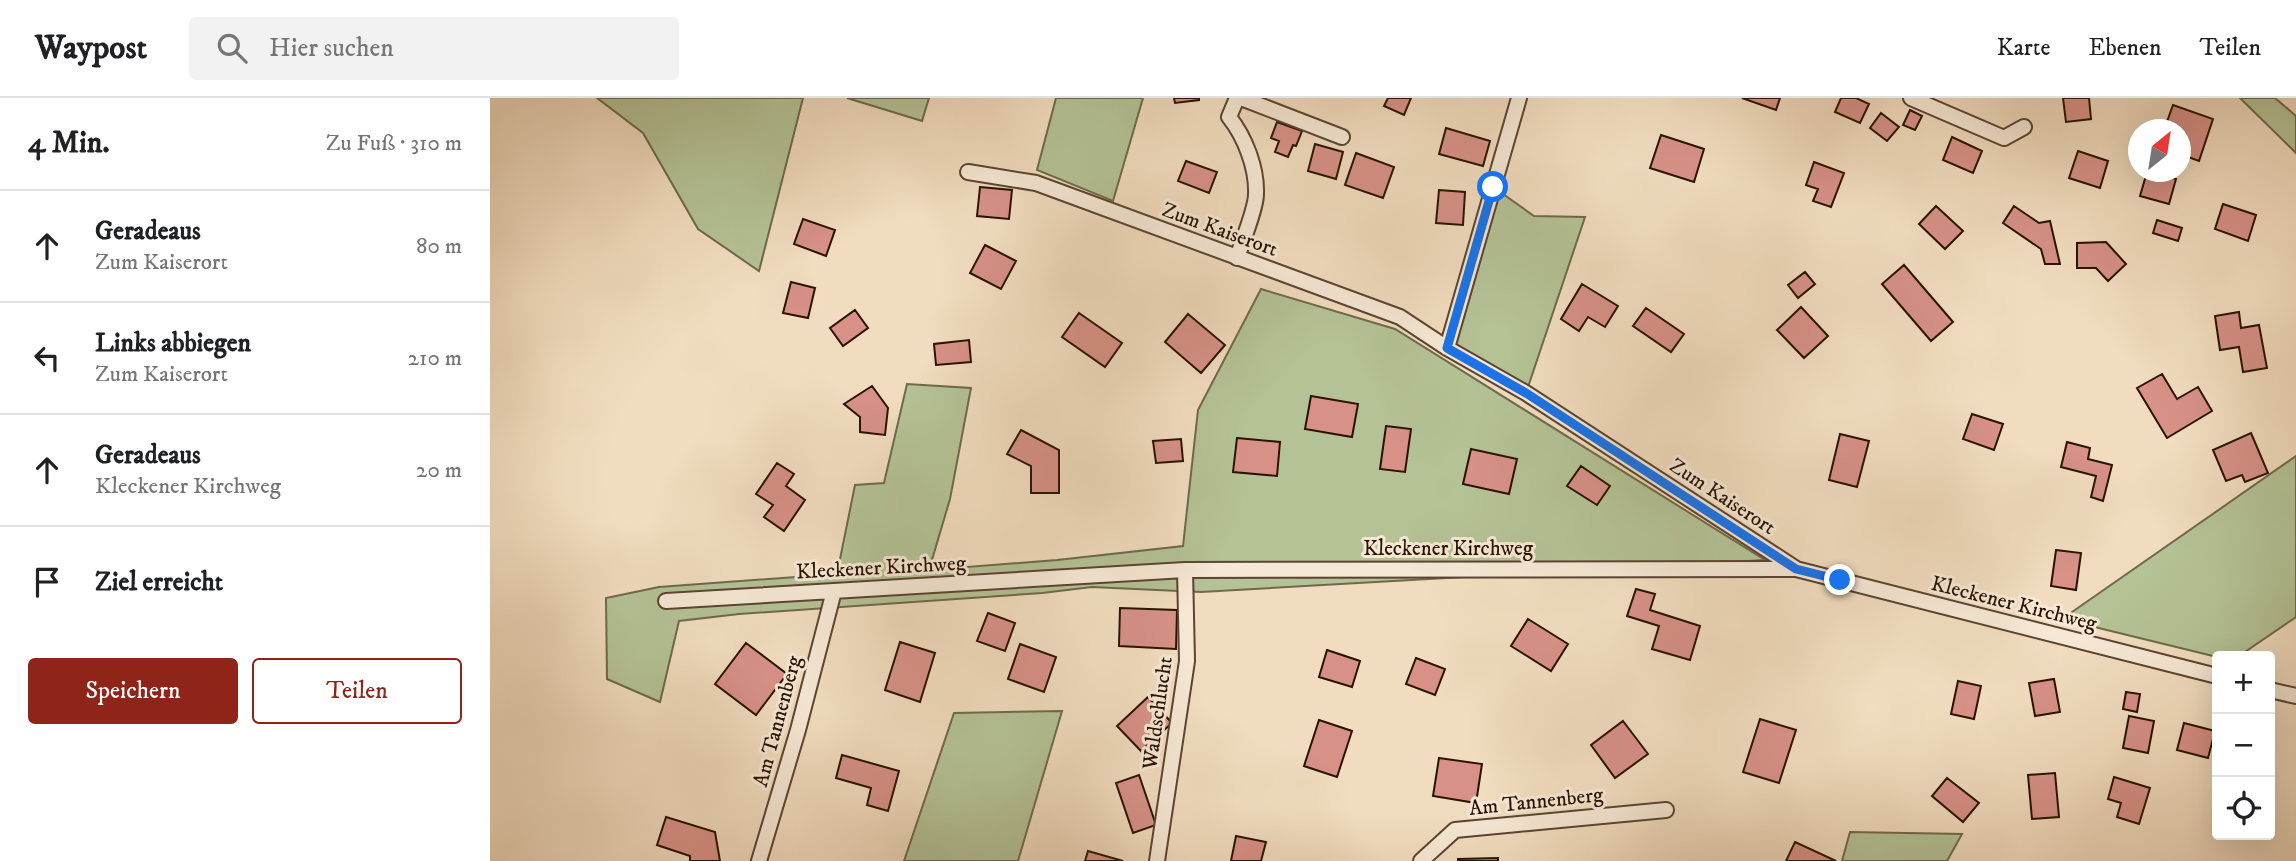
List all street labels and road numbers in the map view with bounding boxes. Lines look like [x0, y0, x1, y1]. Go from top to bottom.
street label: Zum Kaiserort [1158, 197, 1281, 263]
street label: Zum Kaiserort [1665, 453, 1781, 541]
street label: Kleckener Kirchweg [1363, 536, 1534, 562]
street label: Kleckener Kirchweg [796, 551, 967, 585]
street label: Kleckener Kirchweg [1928, 571, 2100, 637]
street label: Am Tannenberg [748, 652, 808, 790]
street label: Waldschlucht [1137, 655, 1179, 772]
street label: Am Tannenberg [1468, 782, 1605, 822]

